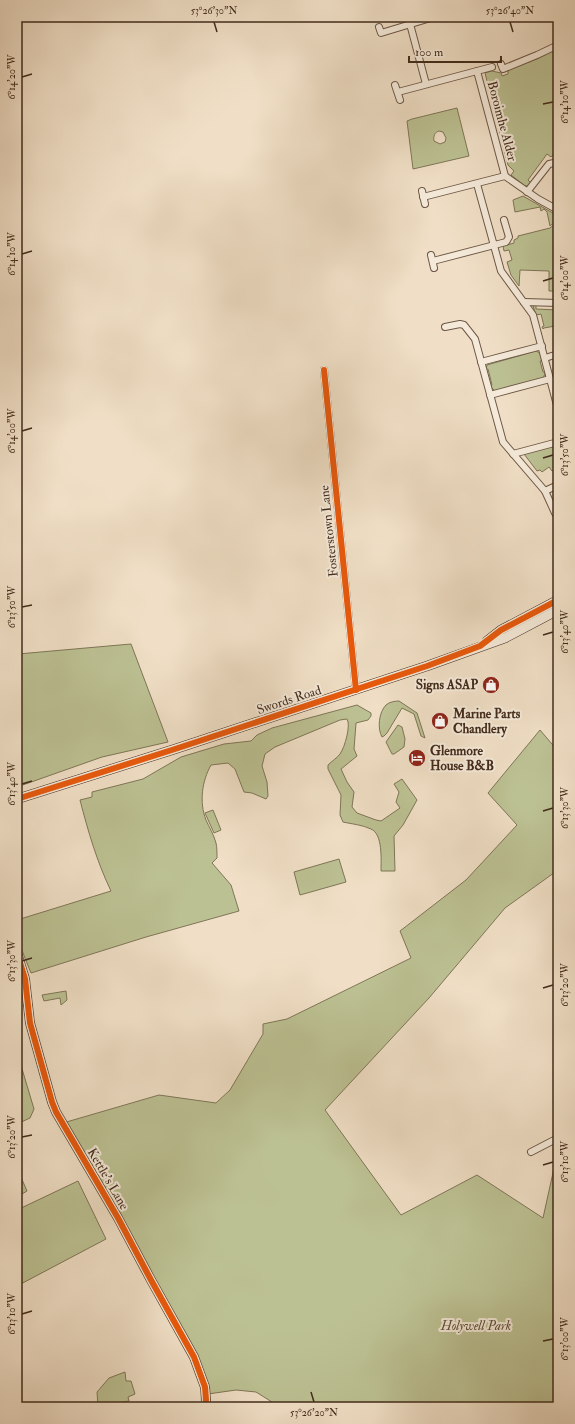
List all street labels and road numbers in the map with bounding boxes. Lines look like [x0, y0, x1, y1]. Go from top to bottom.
street label: Boroimhe Alder [484, 79, 520, 163]
street label: Fosterstown Lane [316, 484, 342, 578]
street label: Swords Road [255, 682, 324, 718]
street label: Kettle's Lane [84, 1145, 132, 1213]

